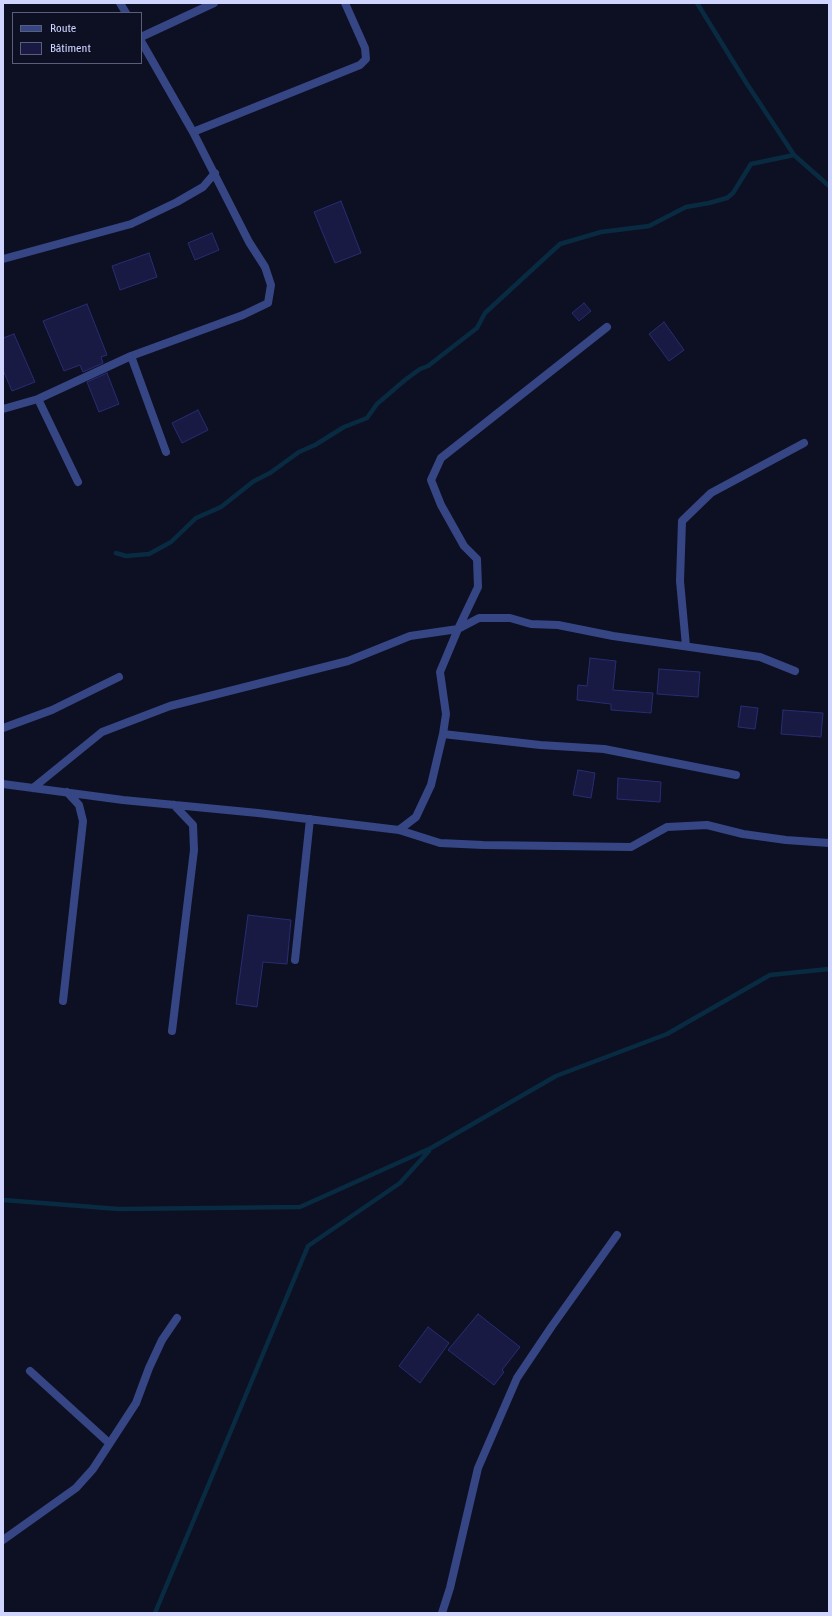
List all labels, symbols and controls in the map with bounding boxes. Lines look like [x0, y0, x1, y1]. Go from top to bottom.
legend [12, 12, 142, 64]
text: Route [50, 21, 76, 35]
text: Bâtiment [50, 41, 91, 55]

